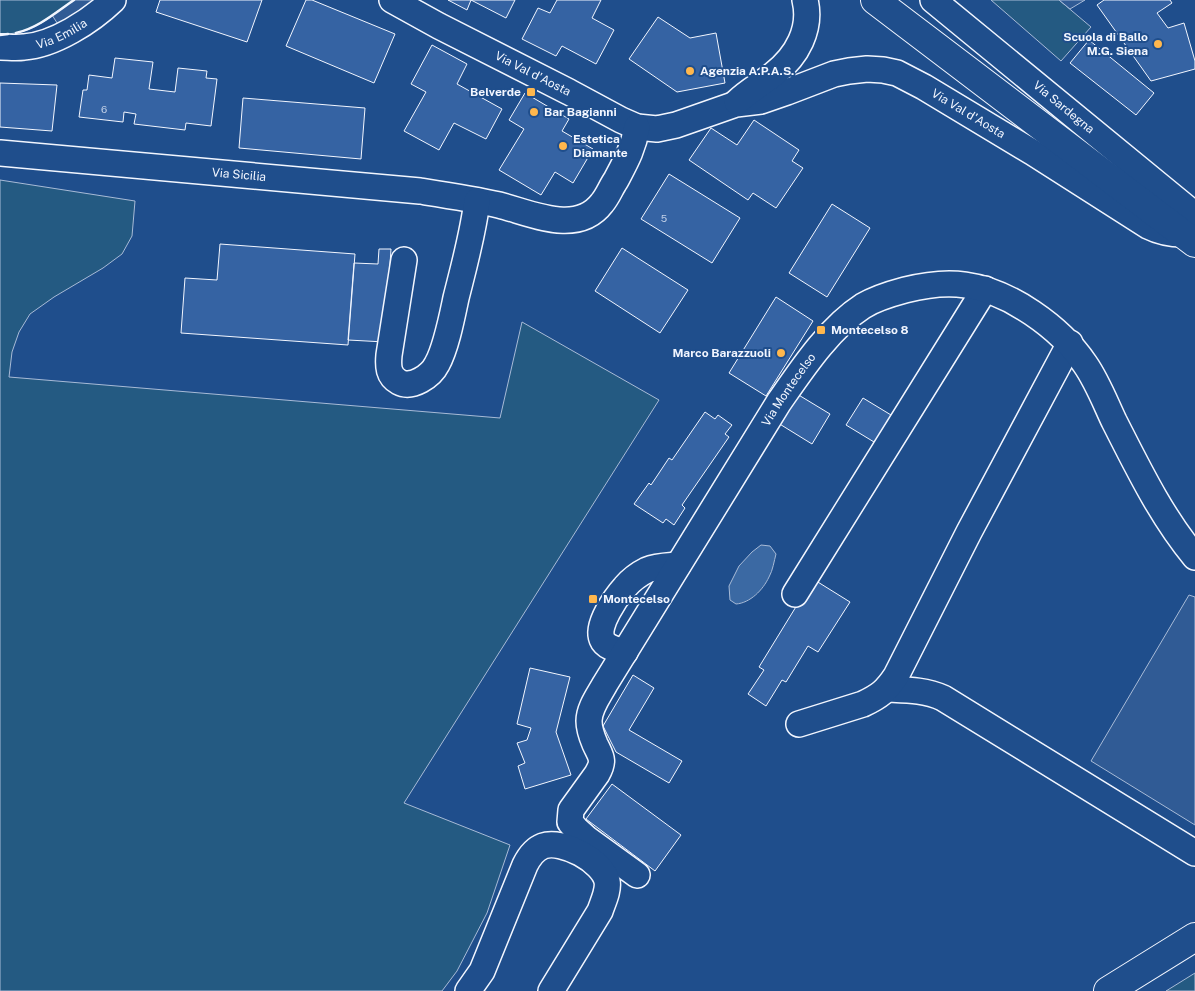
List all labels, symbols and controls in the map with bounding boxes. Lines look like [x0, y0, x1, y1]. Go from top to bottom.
street label: Via Emilia [35, 16, 90, 52]
place label: Scuola di Ballo M.G. Siena [1063, 30, 1148, 58]
marker: Scuola di Ballo M.G. Siena [1152, 38, 1164, 50]
street label: Via Val d'Aosta [493, 49, 573, 99]
place label: Agenzia A.P.A.S. [700, 64, 794, 78]
marker: Agenzia A.P.A.S. [684, 65, 696, 77]
street label: Via Sardegna [1030, 78, 1097, 136]
place label: Belverde [470, 85, 521, 99]
marker: Belverde [525, 86, 537, 98]
street label: Via Val d'Aosta [929, 86, 1008, 141]
house number: 6 [101, 103, 107, 115]
place label: Bar Bagianni [544, 105, 617, 119]
marker: Bar Bagianni [528, 106, 540, 118]
place label: Estetica Diamante [573, 132, 628, 160]
marker: Estetica Diamante [557, 140, 569, 152]
street label: Via Sicilia [211, 165, 267, 184]
house number: 5 [661, 212, 667, 224]
place label: Montecelso 8 [831, 323, 909, 337]
marker: Montecelso 8 [815, 324, 827, 336]
place label: Marco Barazzuoli [672, 346, 771, 360]
marker: Marco Barazzuoli [775, 347, 787, 359]
street label: Via Montecelso [759, 350, 819, 429]
place label: Montecelso [603, 592, 670, 606]
marker: Montecelso [587, 593, 599, 605]

